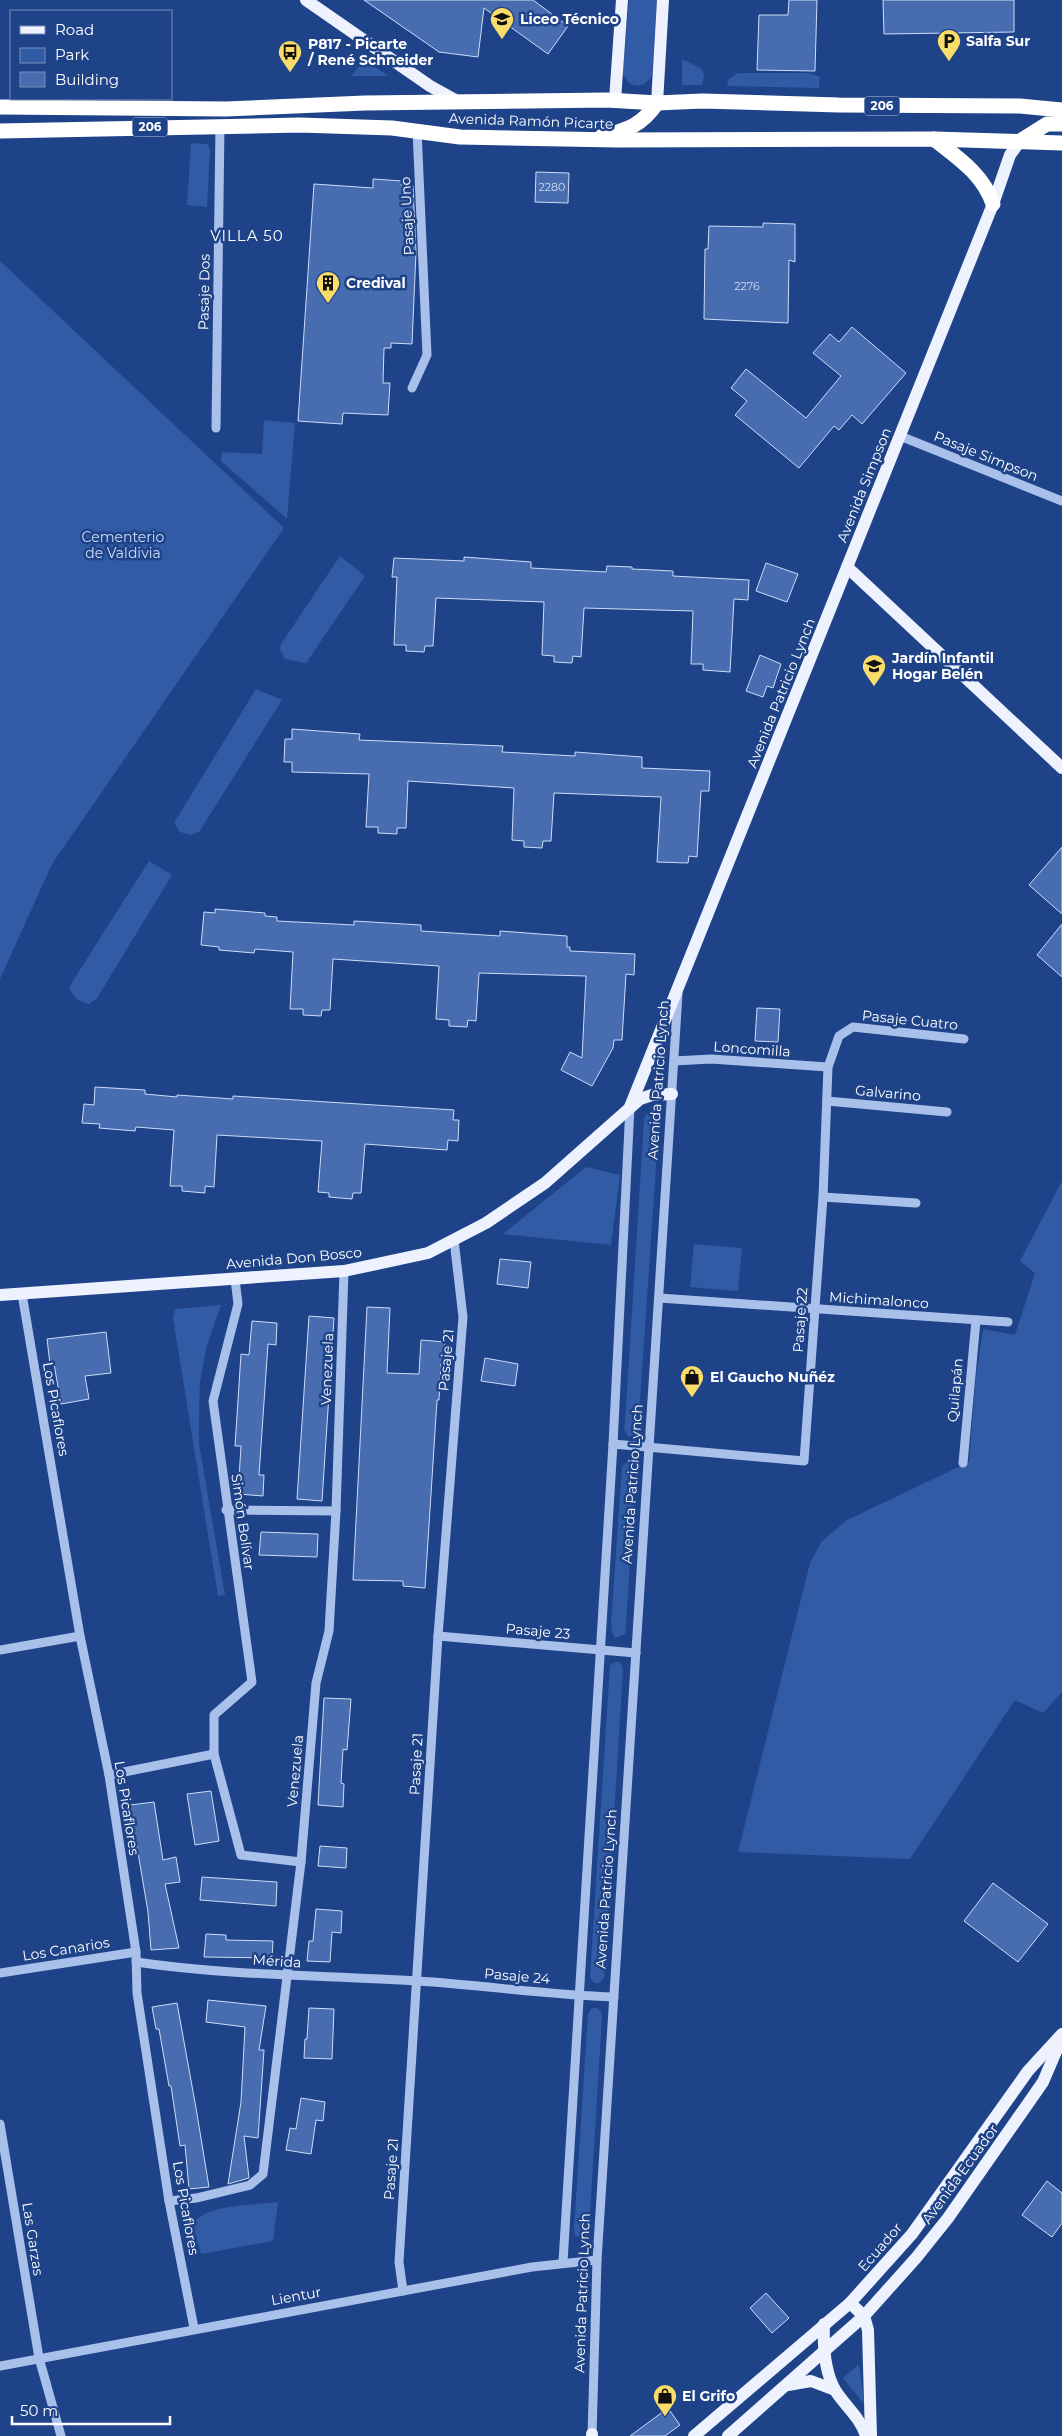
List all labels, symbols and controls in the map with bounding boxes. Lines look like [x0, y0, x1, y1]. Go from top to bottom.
school or university icon: Liceo Técnico [489, 6, 515, 40]
legend [10, 10, 172, 100]
place label: Liceo Técnico [520, 10, 619, 28]
text: Road [55, 20, 94, 39]
parking icon: Salfa Sur [936, 28, 962, 62]
place label: Salfa Sur [966, 32, 1030, 50]
place label: P817 - Picarte / René Schneider [307, 35, 433, 69]
bus stop icon: P817 - Picarte / René Schneider [277, 39, 303, 73]
text: Park [55, 45, 89, 64]
text: Building [55, 70, 119, 89]
road number: 206 [864, 96, 900, 115]
street label: Avenida Ramón Picarte [448, 109, 614, 133]
road number: 206 [132, 118, 168, 136]
street label: Pasaje Uno [396, 176, 418, 256]
house number: 2280 [539, 180, 565, 194]
district label: VILLA 50 [210, 226, 284, 245]
street label: Pasaje Dos [194, 254, 214, 330]
building icon: Credival [315, 270, 341, 304]
place label: Credival [346, 274, 406, 292]
house number: 2276 [734, 279, 760, 293]
street label: Avenida Simpson [833, 425, 895, 545]
street label: Pasaje Simpson [931, 427, 1041, 485]
park label: Cementerio de Valdivia [82, 528, 165, 562]
street label: Avenida Patricio Lynch [743, 616, 819, 770]
place label: Jardín Infantil Hogar Belén [891, 649, 994, 683]
school or university icon: Jardín Infantil Hogar Belén [861, 653, 887, 687]
street label: Avenida Patricio Lynch [643, 1000, 673, 1160]
street label: Pasaje Cuatro [861, 1006, 959, 1034]
street label: Loncomilla [713, 1037, 791, 1061]
street label: Galvarino [854, 1081, 922, 1105]
street label: Avenida Don Bosco [225, 1243, 363, 1273]
street label: Pasaje 22 [789, 1287, 811, 1353]
street label: Michimalonco [829, 1288, 930, 1312]
street label: Pasaje 21 [434, 1328, 458, 1392]
street label: Venezuela [317, 1333, 337, 1405]
street label: Quilapán [943, 1357, 967, 1423]
street label: Los Picaflores [39, 1360, 73, 1458]
shop icon: El Gaucho Nuñéz [679, 1364, 705, 1398]
place label: El Gaucho Nuñéz [710, 1368, 835, 1386]
street label: Avenida Patricio Lynch [617, 1404, 647, 1564]
street label: Simón Bolívar [227, 1473, 259, 1572]
street label: Pasaje 23 [505, 1619, 571, 1643]
street label: Pasaje 21 [405, 1732, 427, 1796]
street label: Venezuela [283, 1734, 307, 1808]
street label: Los Picaflores [111, 1759, 143, 1857]
street label: Avenida Patricio Lynch [591, 1809, 621, 1969]
street label: Los Canarios [21, 1933, 111, 1965]
street label: Mérida [252, 1950, 302, 1972]
street label: Pasaje 24 [483, 1964, 551, 1988]
street label: Avenida Ecuador [918, 2120, 1002, 2227]
street label: Pasaje 21 [380, 2137, 402, 2201]
street label: Los Picaflores [169, 2159, 203, 2257]
street label: Las Garzas [18, 2201, 48, 2277]
street label: Avenida Patricio Lynch [570, 2213, 594, 2373]
street label: Ecuador [854, 2219, 906, 2275]
street label: Lientur [270, 2283, 323, 2309]
shop icon: El Grifo [652, 2383, 678, 2417]
place label: El Grifo [682, 2387, 735, 2405]
scale bar [12, 2394, 170, 2426]
text: 50 m [20, 2401, 58, 2420]

